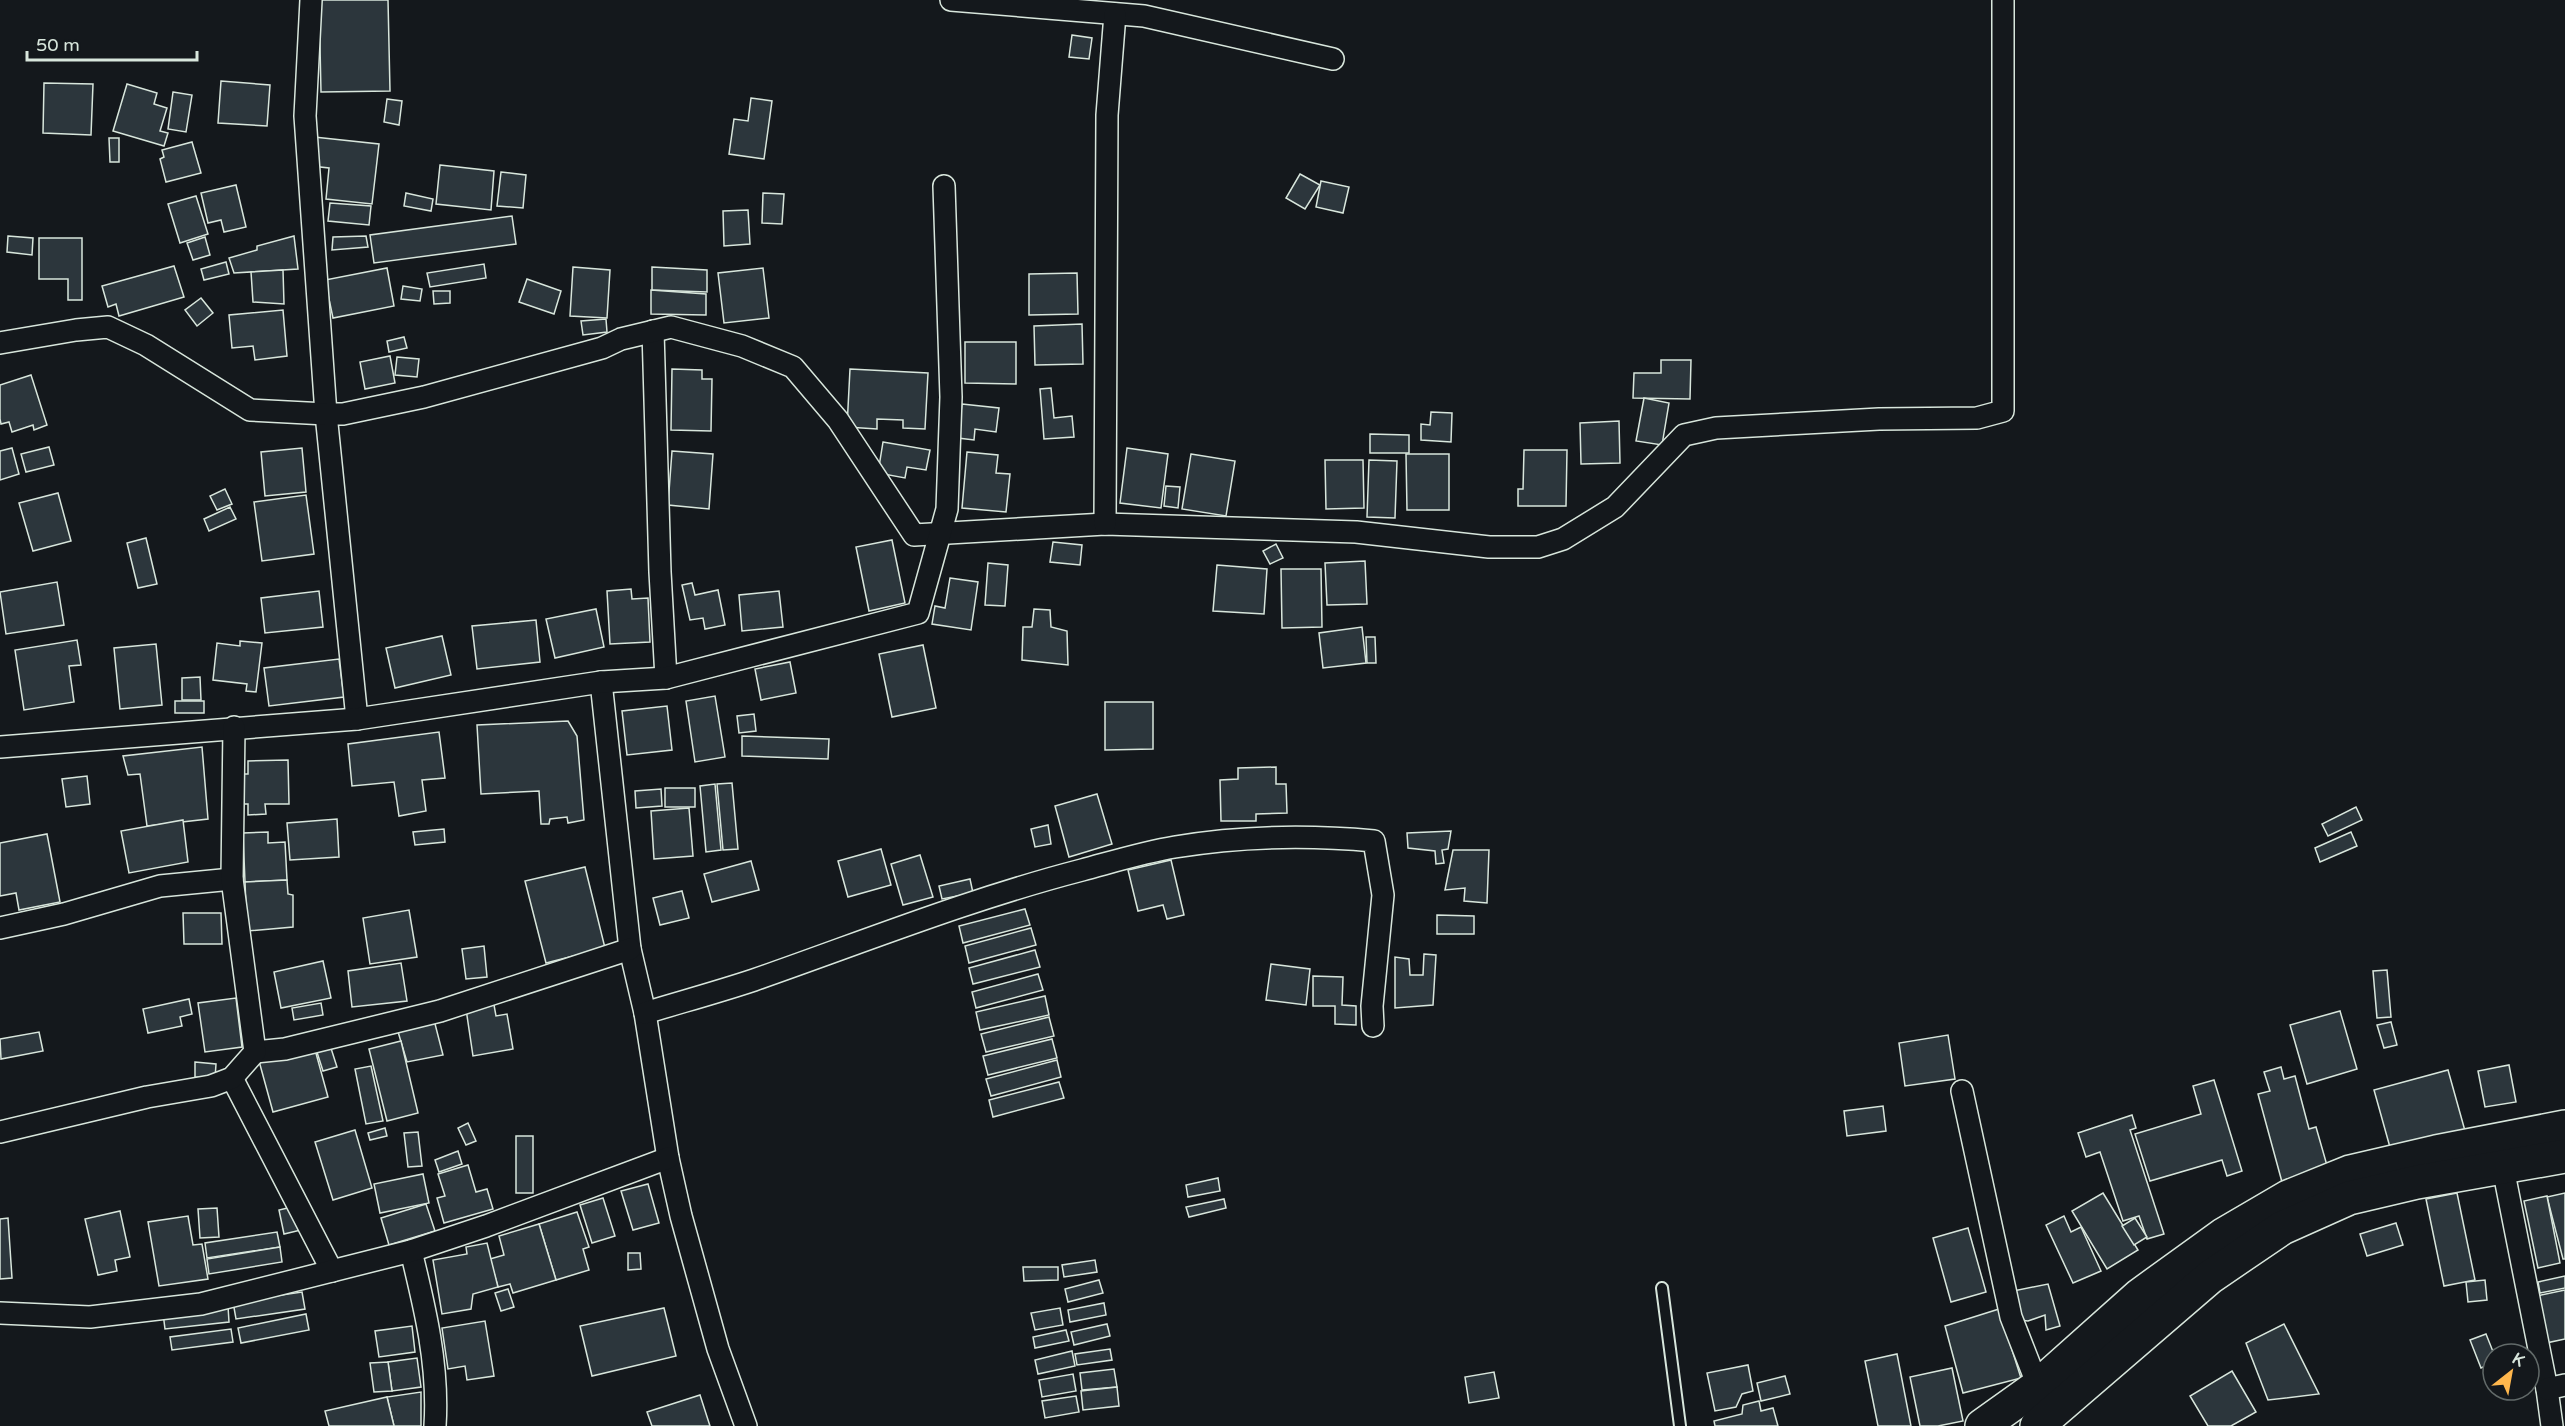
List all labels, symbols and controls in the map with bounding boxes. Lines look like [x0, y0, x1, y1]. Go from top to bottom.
scale bar [27, 24, 196, 62]
text: 50 m [36, 34, 80, 56]
north arrow [2481, 1342, 2541, 1402]
text: K [2508, 1349, 2528, 1371]

